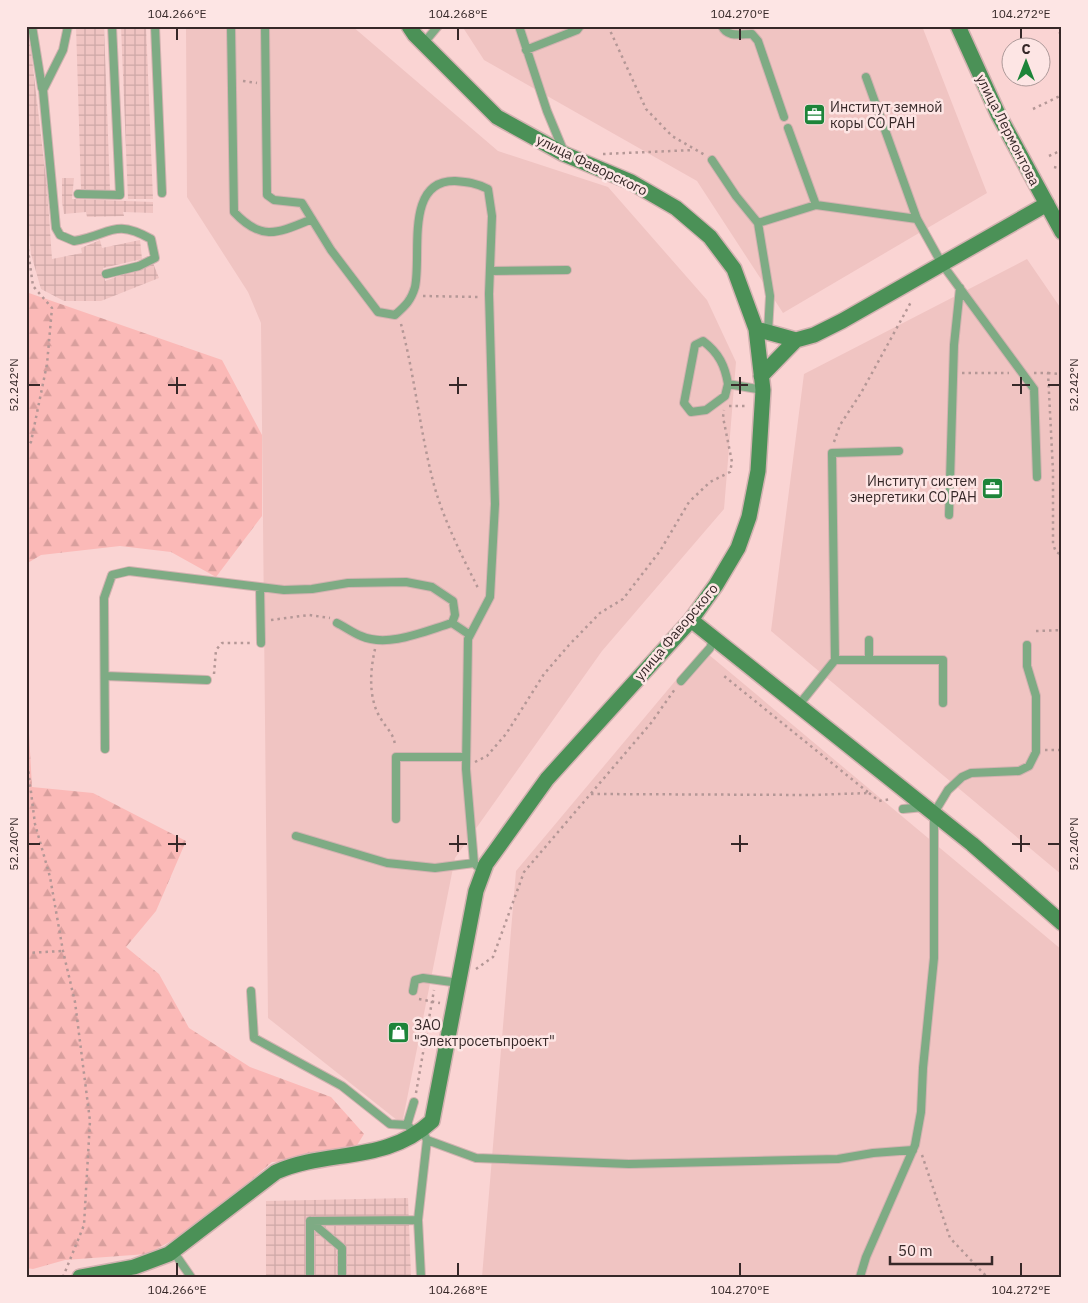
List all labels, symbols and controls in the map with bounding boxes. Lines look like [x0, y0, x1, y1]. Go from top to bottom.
text: 104.266°E [147, 6, 207, 21]
text: 104.268°E [428, 6, 488, 21]
text: 104.270°E [710, 6, 770, 21]
text: 104.272°E [991, 6, 1051, 21]
north arrow [1000, 38, 1050, 88]
text: С [1021, 40, 1031, 58]
street label: улица Лермонтова [972, 71, 1044, 189]
place label: Институт земной коры СО РАН [830, 98, 943, 132]
office icon: Институт земной коры СО РАН [802, 103, 826, 127]
street label: улица Фаворского [534, 130, 651, 200]
text: 52.242°N [6, 358, 21, 412]
text: 52.242°N [1066, 358, 1081, 412]
place label: Институт систем энергетики СО РАН [850, 472, 977, 506]
office icon: Институт систем энергетики СО РАН [981, 477, 1005, 501]
street label: улица Фаворского [630, 580, 722, 684]
text: 52.240°N [6, 817, 21, 871]
text: 52.240°N [1066, 817, 1081, 871]
place label: ЗАО "Электросетьпроект" [414, 1016, 555, 1050]
shop icon: ЗАО "Электросетьпроект" [386, 1021, 410, 1045]
scale bar [890, 1233, 993, 1265]
text: 50 m [898, 1241, 933, 1260]
text: 104.266°E [147, 1282, 207, 1297]
text: 104.268°E [428, 1282, 488, 1297]
text: 104.270°E [710, 1282, 770, 1297]
text: 104.272°E [991, 1282, 1051, 1297]

